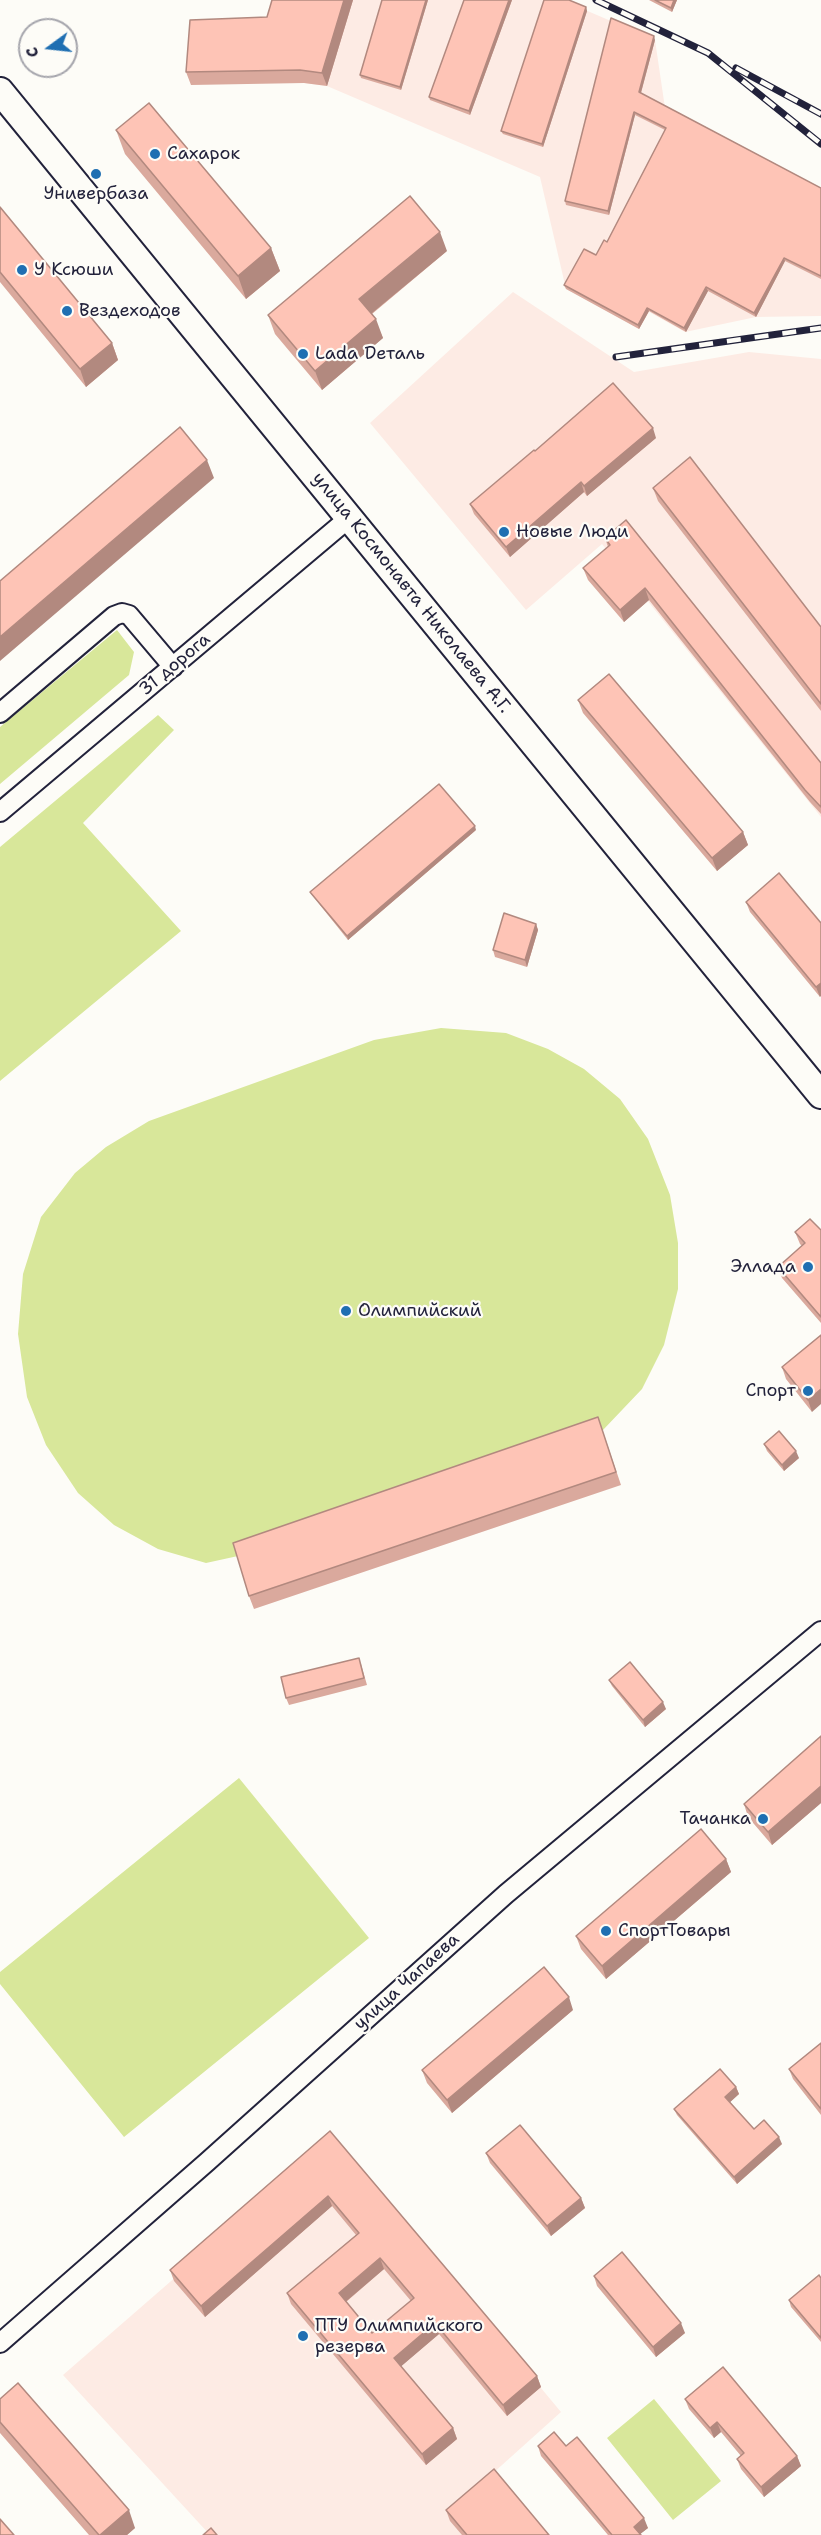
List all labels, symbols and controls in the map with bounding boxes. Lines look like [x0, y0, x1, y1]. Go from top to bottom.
north arrow [18, 18, 78, 78]
text: С [21, 45, 43, 60]
place label: Сахарок [167, 143, 240, 165]
marker: Сахарок [148, 147, 162, 161]
marker: Универбаза [89, 167, 103, 181]
place label: Универбаза [43, 183, 149, 205]
place label: У Ксюши [34, 259, 114, 281]
marker: У Ксюши [15, 263, 29, 277]
place label: Вездеходов [79, 300, 180, 322]
marker: Вездеходов [60, 304, 74, 318]
place label: Lada Dеталь [315, 343, 425, 365]
marker: Lada Dеталь [296, 347, 310, 361]
street label: улица Космонавта Николаева А.Г. [307, 468, 515, 718]
place label: Новые Люди [516, 521, 629, 543]
marker: Новые Люди [497, 525, 511, 539]
street label: 31 дорога [135, 629, 215, 701]
place label: Эллада [731, 1256, 796, 1278]
marker: Эллада [801, 1260, 815, 1274]
place label: Олимпийский [358, 1300, 481, 1322]
marker: Олимпийский [339, 1304, 353, 1318]
place label: Спорт [745, 1380, 796, 1402]
marker: Спорт [801, 1384, 815, 1398]
place label: Тачанка [679, 1808, 751, 1830]
marker: Тачанка [756, 1812, 770, 1826]
place label: СпортТовары [618, 1920, 731, 1942]
marker: СпортТовары [599, 1924, 613, 1938]
street label: улица Чапаева [350, 1929, 464, 2035]
place label: ПТУ Олимпийского резерва [315, 2315, 483, 2358]
marker: ПТУ Олимпийского резерва [296, 2329, 310, 2343]

